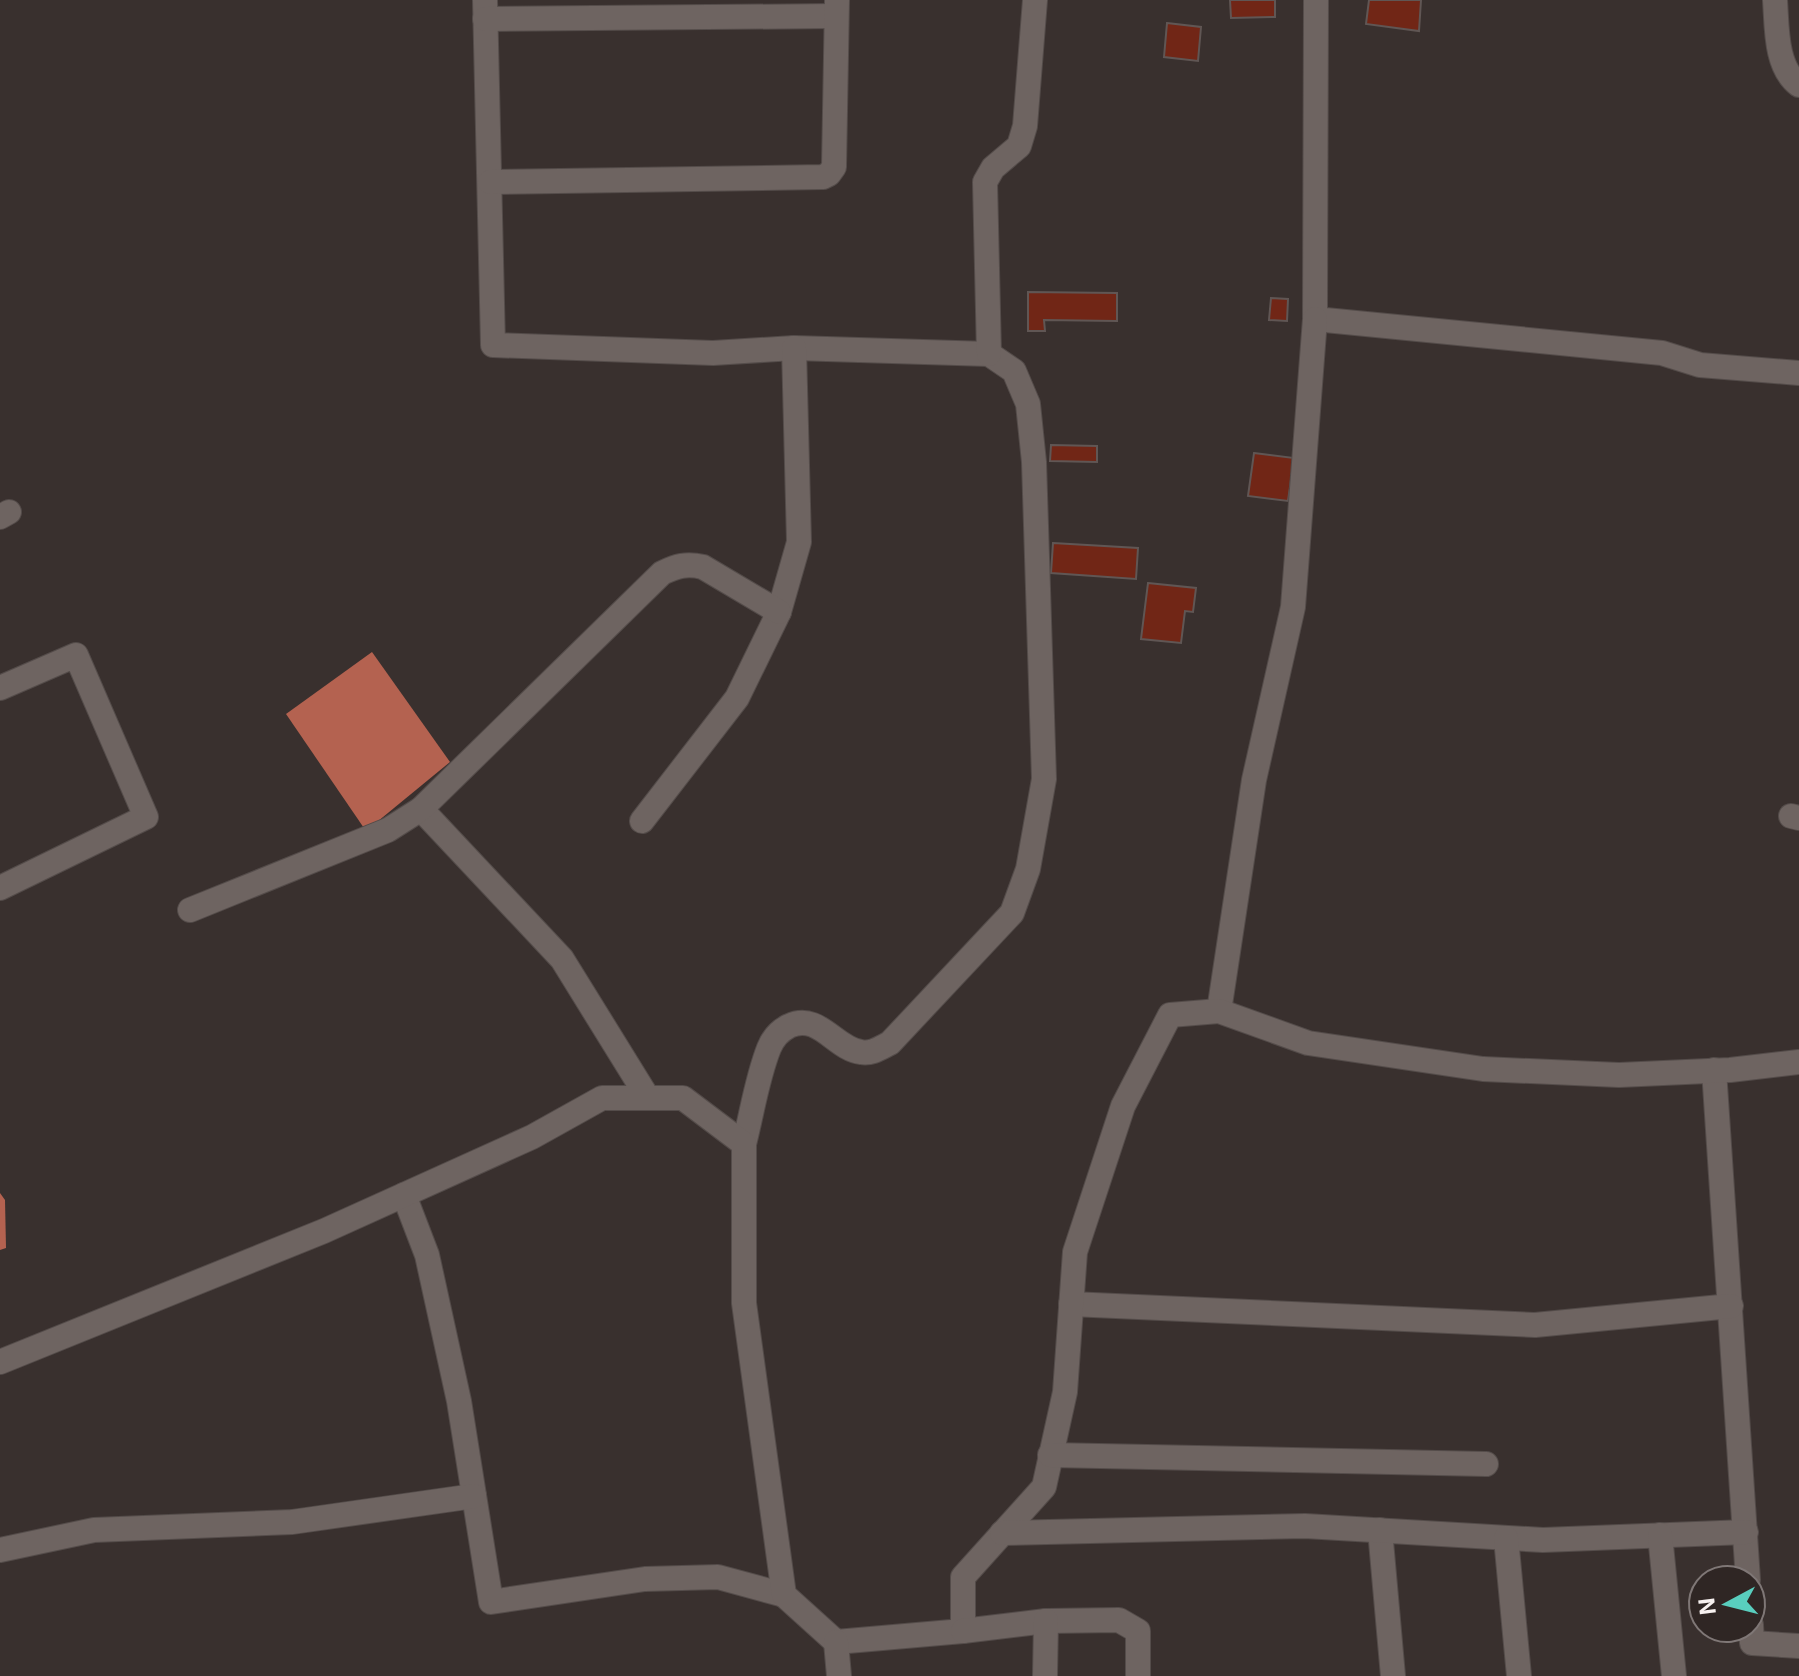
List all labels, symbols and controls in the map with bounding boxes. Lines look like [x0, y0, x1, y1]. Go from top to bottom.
north arrow [1687, 1564, 1767, 1644]
text: N [1693, 1597, 1721, 1616]

